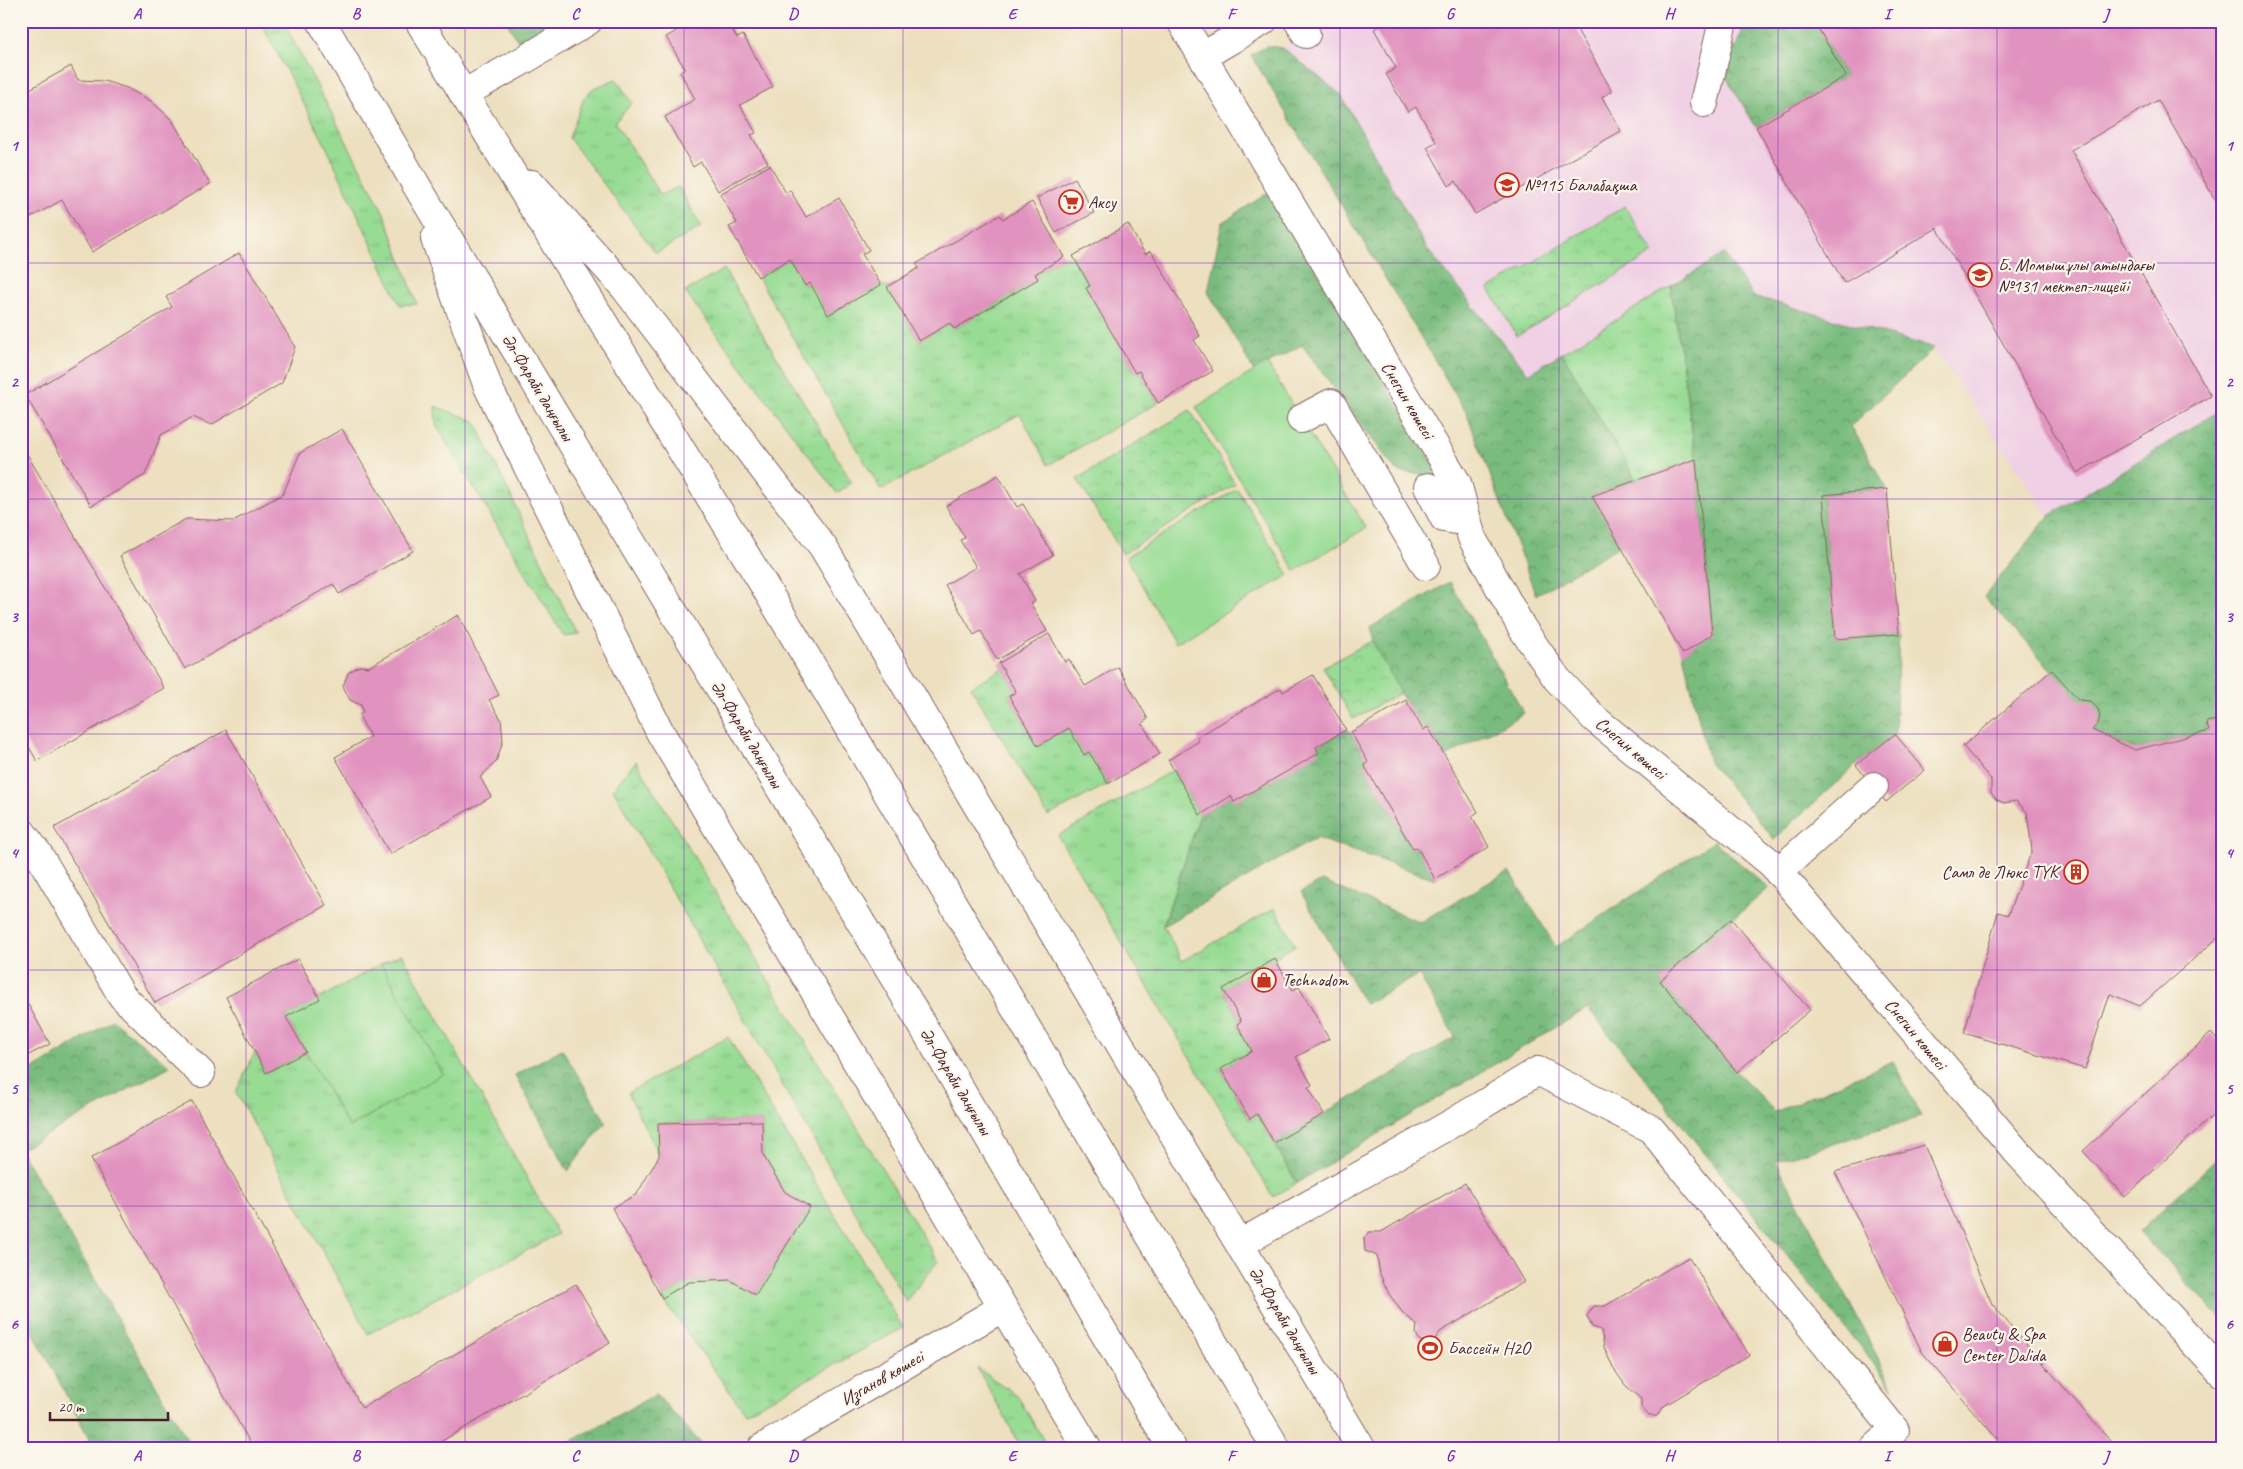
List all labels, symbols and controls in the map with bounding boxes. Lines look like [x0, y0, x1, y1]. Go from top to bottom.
text: A [133, 4, 143, 24]
text: B [352, 4, 362, 24]
text: C [571, 4, 581, 24]
text: D [788, 4, 799, 24]
text: E [1008, 4, 1019, 24]
text: F [1227, 4, 1238, 24]
text: G [1446, 4, 1456, 24]
text: H [1664, 4, 1676, 24]
text: I [1884, 4, 1894, 24]
text: J [2102, 4, 2111, 24]
text: 1 [10, 136, 19, 156]
text: 1 [2225, 136, 2234, 156]
school or university icon: №115 Балабақша [1494, 172, 1520, 198]
place label: №115 Балабақша [1524, 174, 1638, 196]
supermarket icon: Аксу [1058, 189, 1084, 215]
place label: Аксу [1088, 191, 1118, 213]
place label: Б. Момышұлы атындағы №131 мектеп-лицейі [1998, 254, 2155, 297]
school or university icon: Б. Момышұлы атындағы №131 мектеп-лицейі [1967, 262, 1993, 288]
street label: Әл-Фараби даңғылы [497, 329, 579, 446]
street label: Снегин көшесі [1376, 358, 1441, 445]
text: 2 [10, 372, 19, 392]
text: 2 [2225, 372, 2234, 392]
text: 3 [10, 607, 19, 627]
text: 3 [2225, 607, 2234, 627]
street label: Әл-Фараби даңғылы [706, 676, 788, 793]
street label: Снегин көшесі [1591, 712, 1673, 786]
text: 4 [10, 843, 19, 863]
text: 4 [2225, 843, 2234, 863]
building icon: Самл де Люкс ТҮК [2063, 859, 2089, 885]
place label: Самл де Люкс ТҮК [1942, 861, 2062, 883]
shop icon: Technodom [1251, 967, 1277, 993]
place label: Technodom [1282, 969, 1349, 991]
street label: Снегин көшесі [1880, 994, 1954, 1076]
street label: Әл-Фараби даңғылы [915, 1023, 997, 1140]
text: 5 [11, 1079, 20, 1099]
text: 5 [2226, 1079, 2235, 1099]
street label: Әл-Фараби даңғылы [1244, 1262, 1326, 1379]
text: 6 [10, 1314, 19, 1334]
text: 6 [2225, 1314, 2234, 1334]
place label: Beauty & Spa Center Dalida [1962, 1323, 2047, 1366]
shop icon: Beauty & Spa Center Dalida [1932, 1331, 1958, 1357]
sports icon: Бассейн H2O [1417, 1335, 1443, 1361]
place label: Бассейн H2O [1448, 1337, 1532, 1359]
street label: Изганов көшесі [837, 1344, 930, 1411]
scale bar [50, 1389, 168, 1421]
text: 20 m [58, 1398, 85, 1417]
text: A [133, 1446, 143, 1466]
text: B [352, 1446, 362, 1466]
text: C [571, 1446, 581, 1466]
text: D [788, 1446, 799, 1466]
text: E [1008, 1446, 1019, 1466]
text: F [1227, 1446, 1238, 1466]
text: G [1446, 1446, 1456, 1466]
text: H [1664, 1446, 1676, 1466]
text: I [1884, 1446, 1894, 1466]
text: J [2102, 1446, 2111, 1466]

